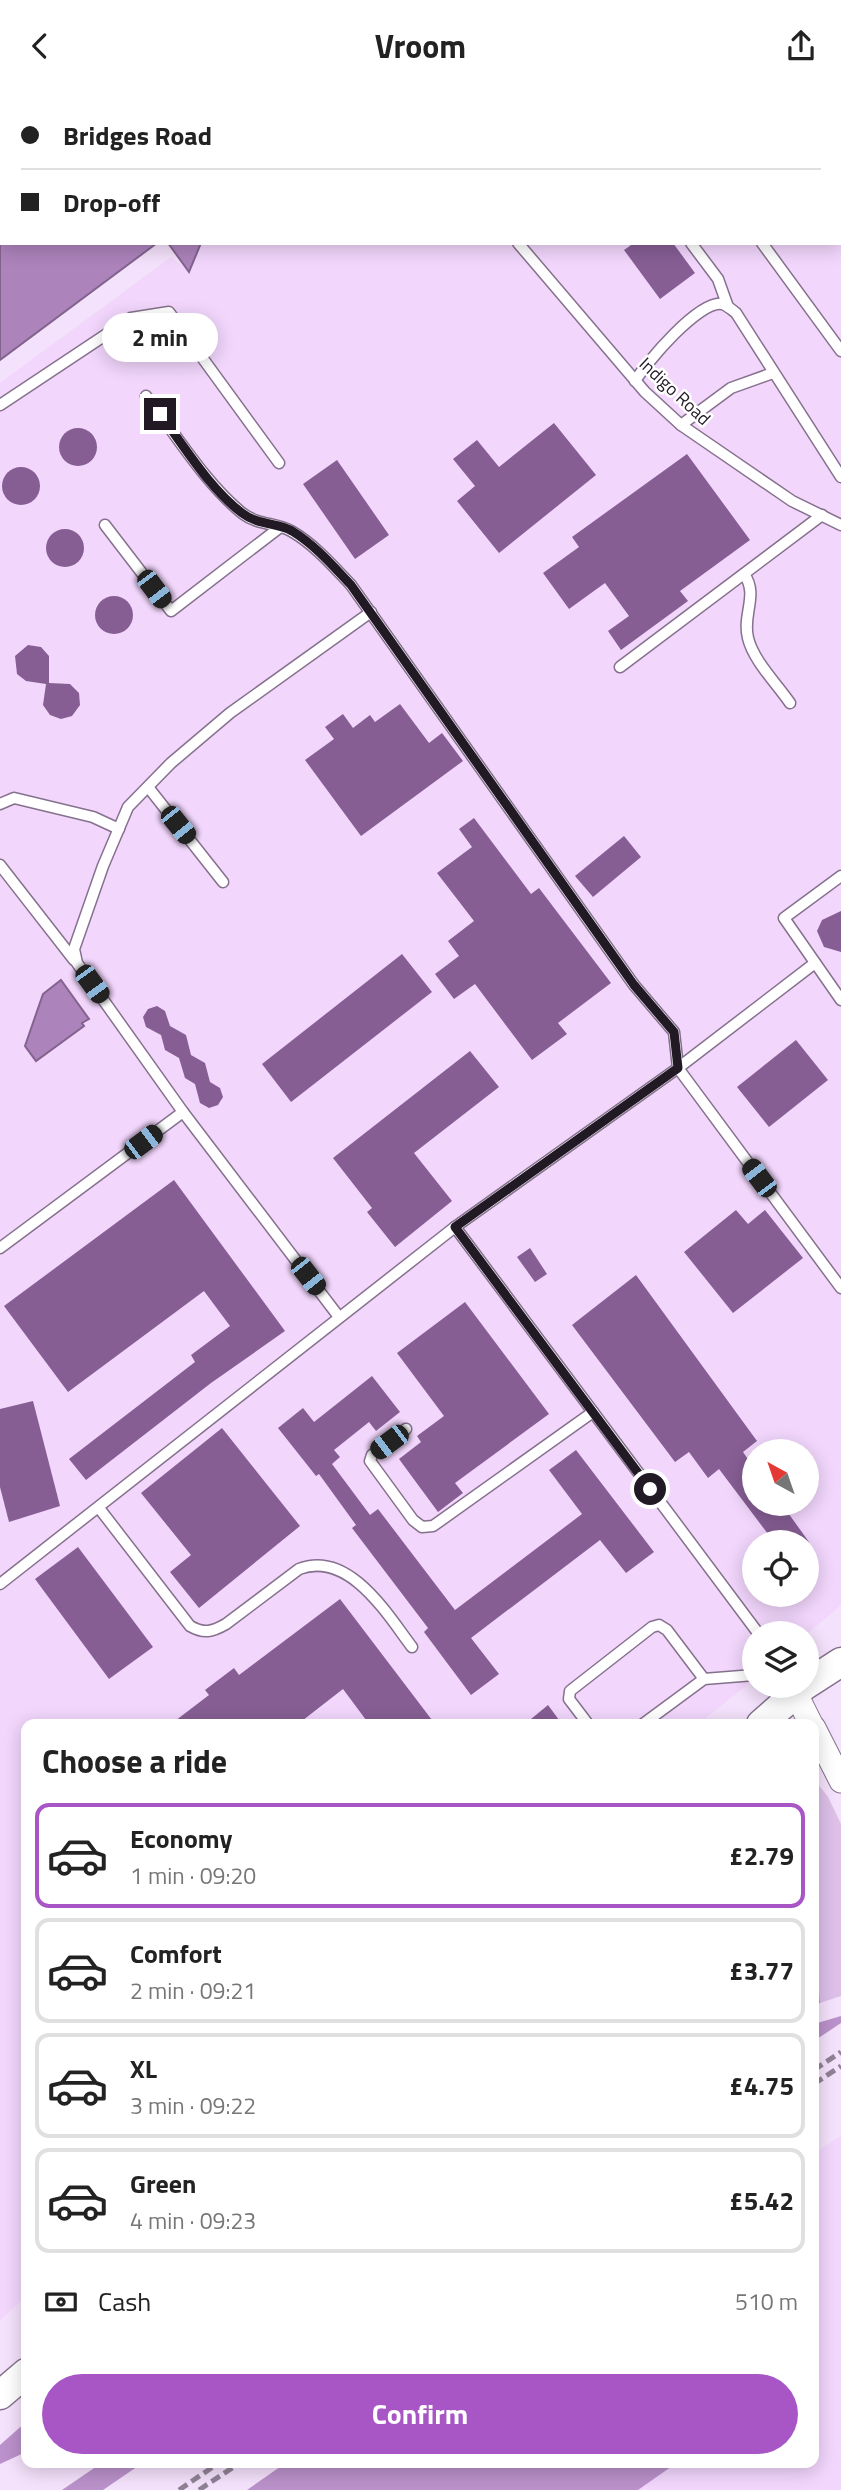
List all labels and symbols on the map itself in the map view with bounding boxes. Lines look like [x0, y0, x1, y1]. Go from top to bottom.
callout: 2 min [102, 313, 218, 361]
street label: Indigo Road [633, 351, 717, 431]
route end [144, 398, 176, 430]
car [133, 566, 176, 612]
car [157, 802, 200, 848]
car [72, 961, 113, 1007]
car [120, 1121, 167, 1163]
car [738, 1155, 781, 1201]
car [287, 1253, 330, 1299]
car [366, 1421, 413, 1463]
north arrow [742, 1439, 819, 1515]
route start [634, 1473, 666, 1505]

